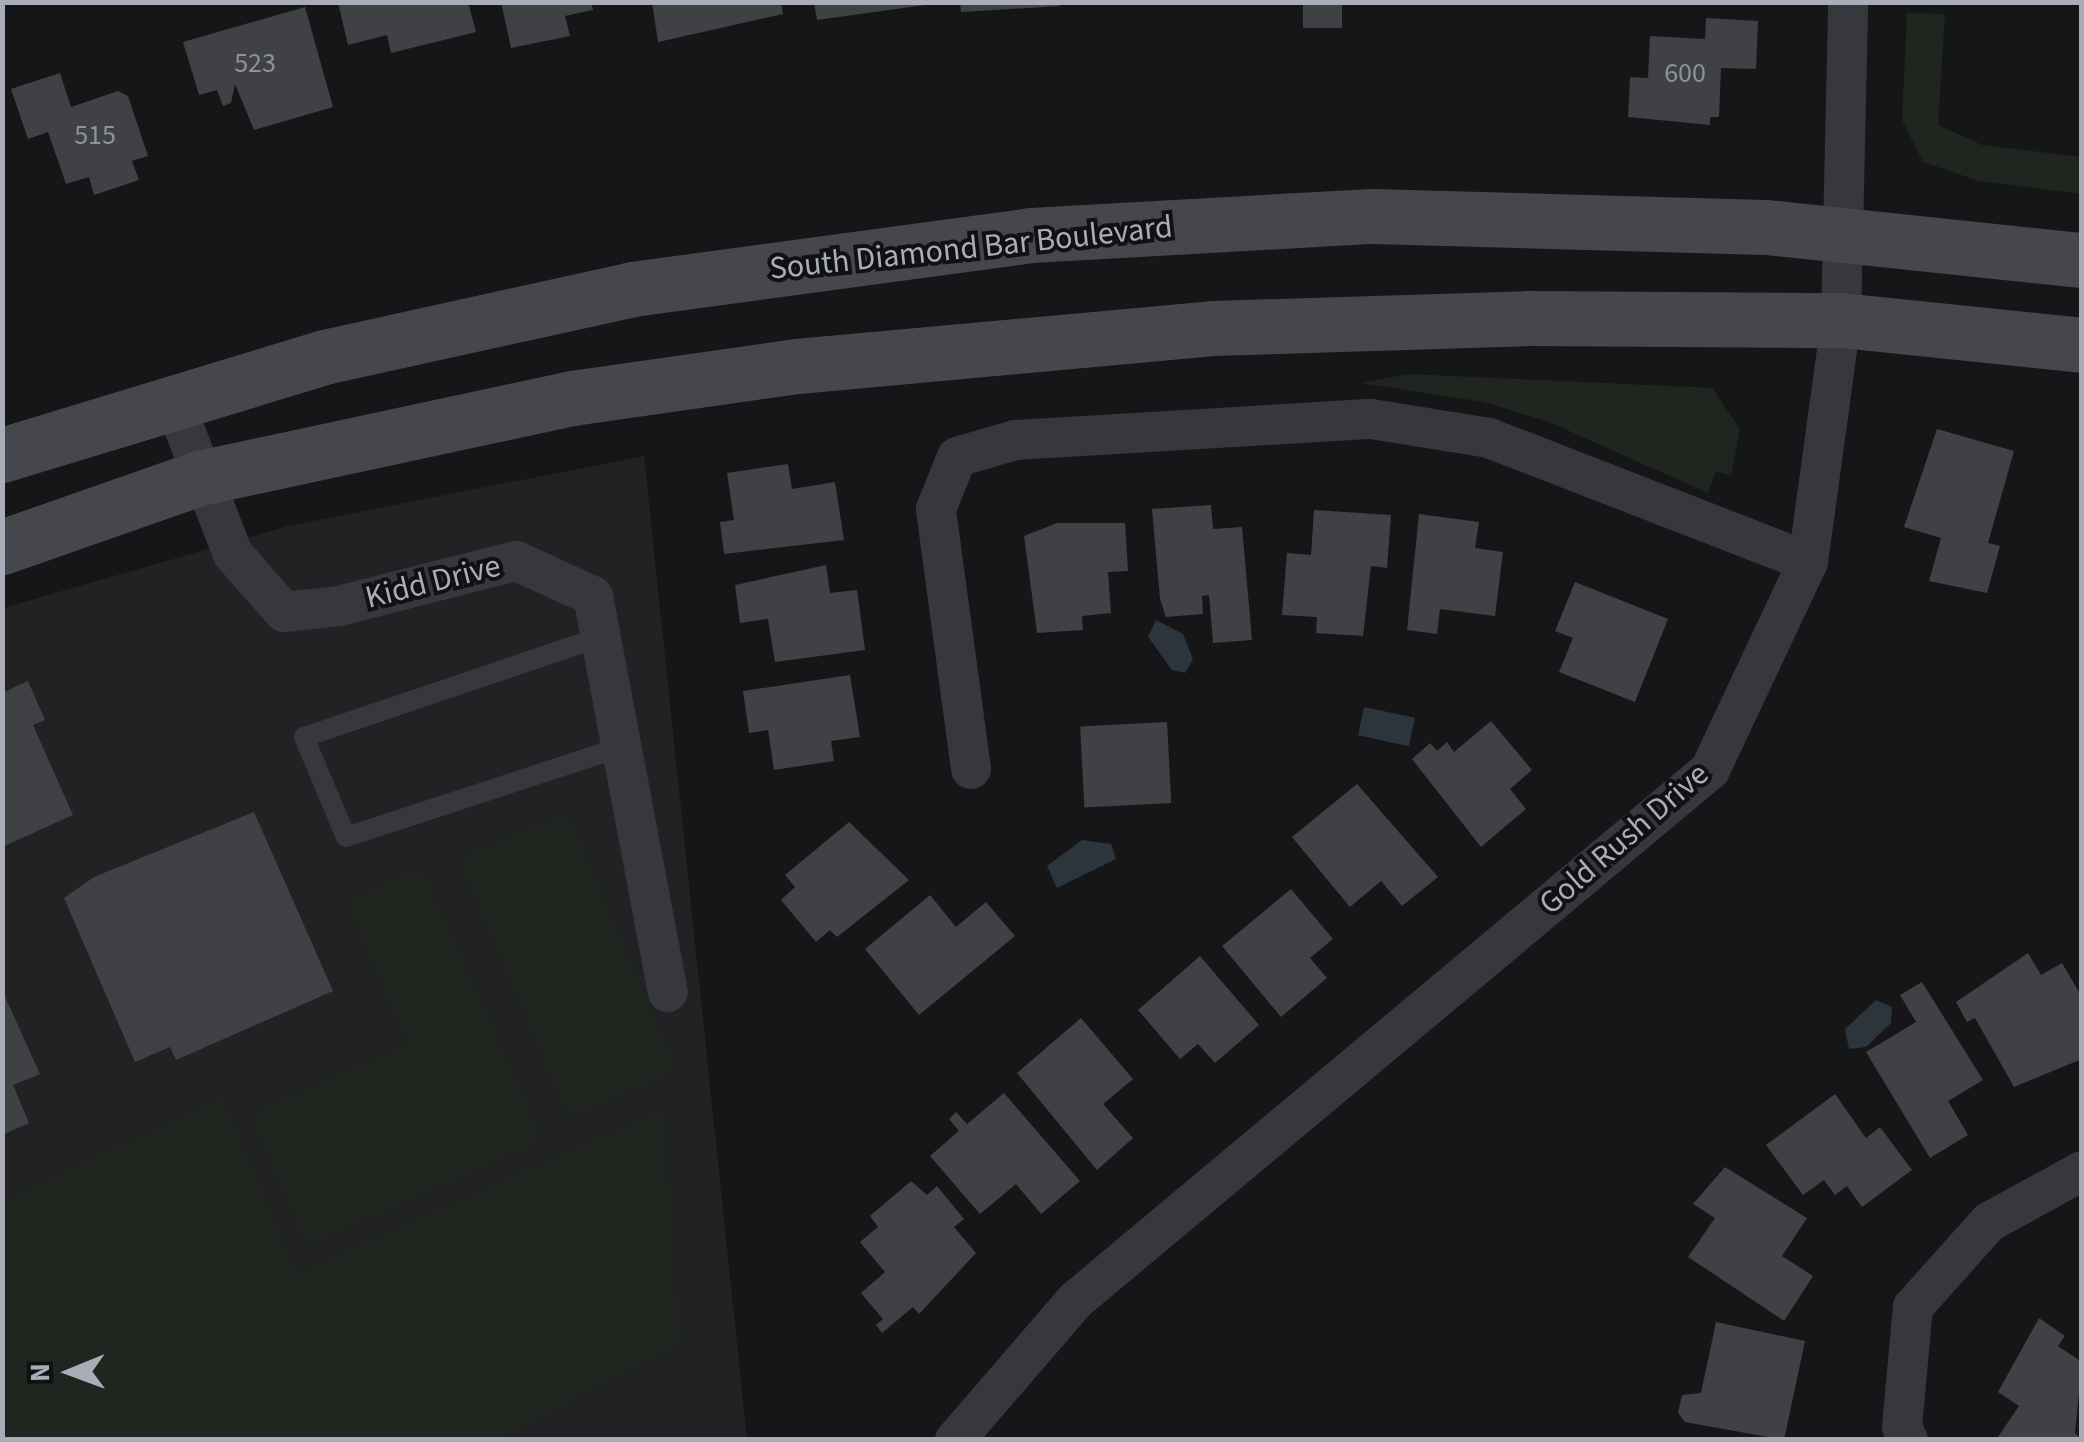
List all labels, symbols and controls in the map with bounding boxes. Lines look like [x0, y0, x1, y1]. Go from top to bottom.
house number: 523 [234, 46, 276, 80]
house number: 600 [1664, 56, 1706, 90]
house number: 515 [74, 118, 116, 152]
street label: South Diamond Bar Boulevard [768, 208, 1174, 288]
street label: Kidd Drive [362, 547, 504, 617]
street label: Gold Rush Drive [1532, 755, 1716, 923]
north arrow [20, 1322, 120, 1422]
text: N [20, 1363, 60, 1382]

